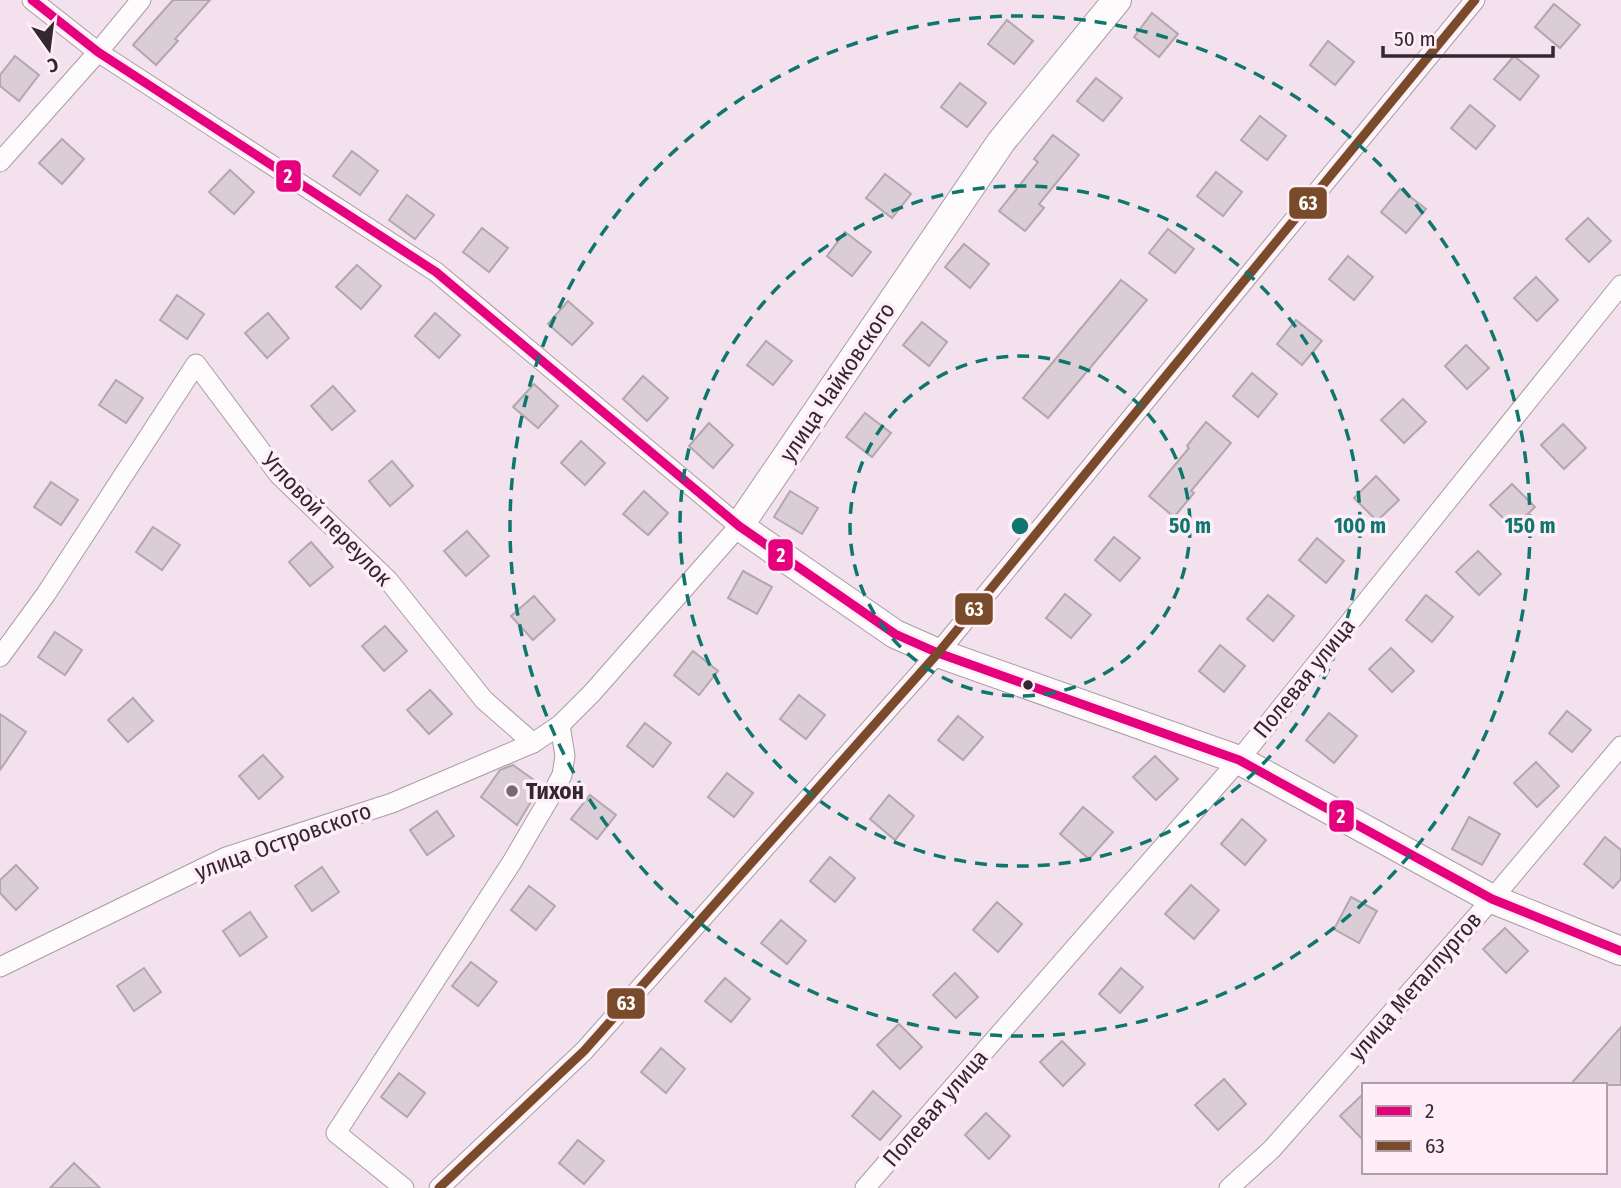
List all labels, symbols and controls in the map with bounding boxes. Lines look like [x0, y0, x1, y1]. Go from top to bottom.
north arrow [14, 14, 84, 84]
scale bar [1383, 14, 1553, 58]
text: 50 m [1394, 26, 1436, 52]
text: С [45, 53, 61, 77]
line badge: 2 [275, 159, 302, 193]
text: 2 [283, 165, 293, 188]
line badge: 63 [1288, 186, 1328, 220]
text: 63 [1299, 192, 1317, 215]
street label: улица Чайковского [773, 297, 901, 467]
street label: Угловой переулок [255, 445, 398, 592]
text: 50 m [1169, 513, 1211, 539]
text: 100 m [1334, 513, 1386, 539]
text: 150 m [1504, 513, 1556, 539]
centre of rings [1008, 514, 1032, 538]
line badge: 2 [767, 538, 794, 572]
text: 2 [776, 544, 786, 567]
line badge: 63 [954, 592, 994, 626]
text: 63 [965, 598, 983, 621]
street label: Полевая улица [1247, 612, 1361, 744]
unlabelled marker [1021, 678, 1035, 692]
place label: Тихон [526, 777, 584, 805]
marker: Тихон [504, 783, 520, 799]
street label: улица Островского [191, 796, 375, 886]
line badge: 2 [1328, 799, 1355, 833]
text: 2 [1336, 805, 1346, 828]
street label: улица Металлургов [1343, 906, 1487, 1066]
line badge: 63 [606, 987, 646, 1020]
text: 63 [617, 992, 635, 1015]
street label: Полевая улица [877, 1044, 993, 1172]
legend [1362, 1083, 1607, 1174]
text: 2 [1425, 1098, 1434, 1124]
text: 63 [1425, 1133, 1445, 1159]

